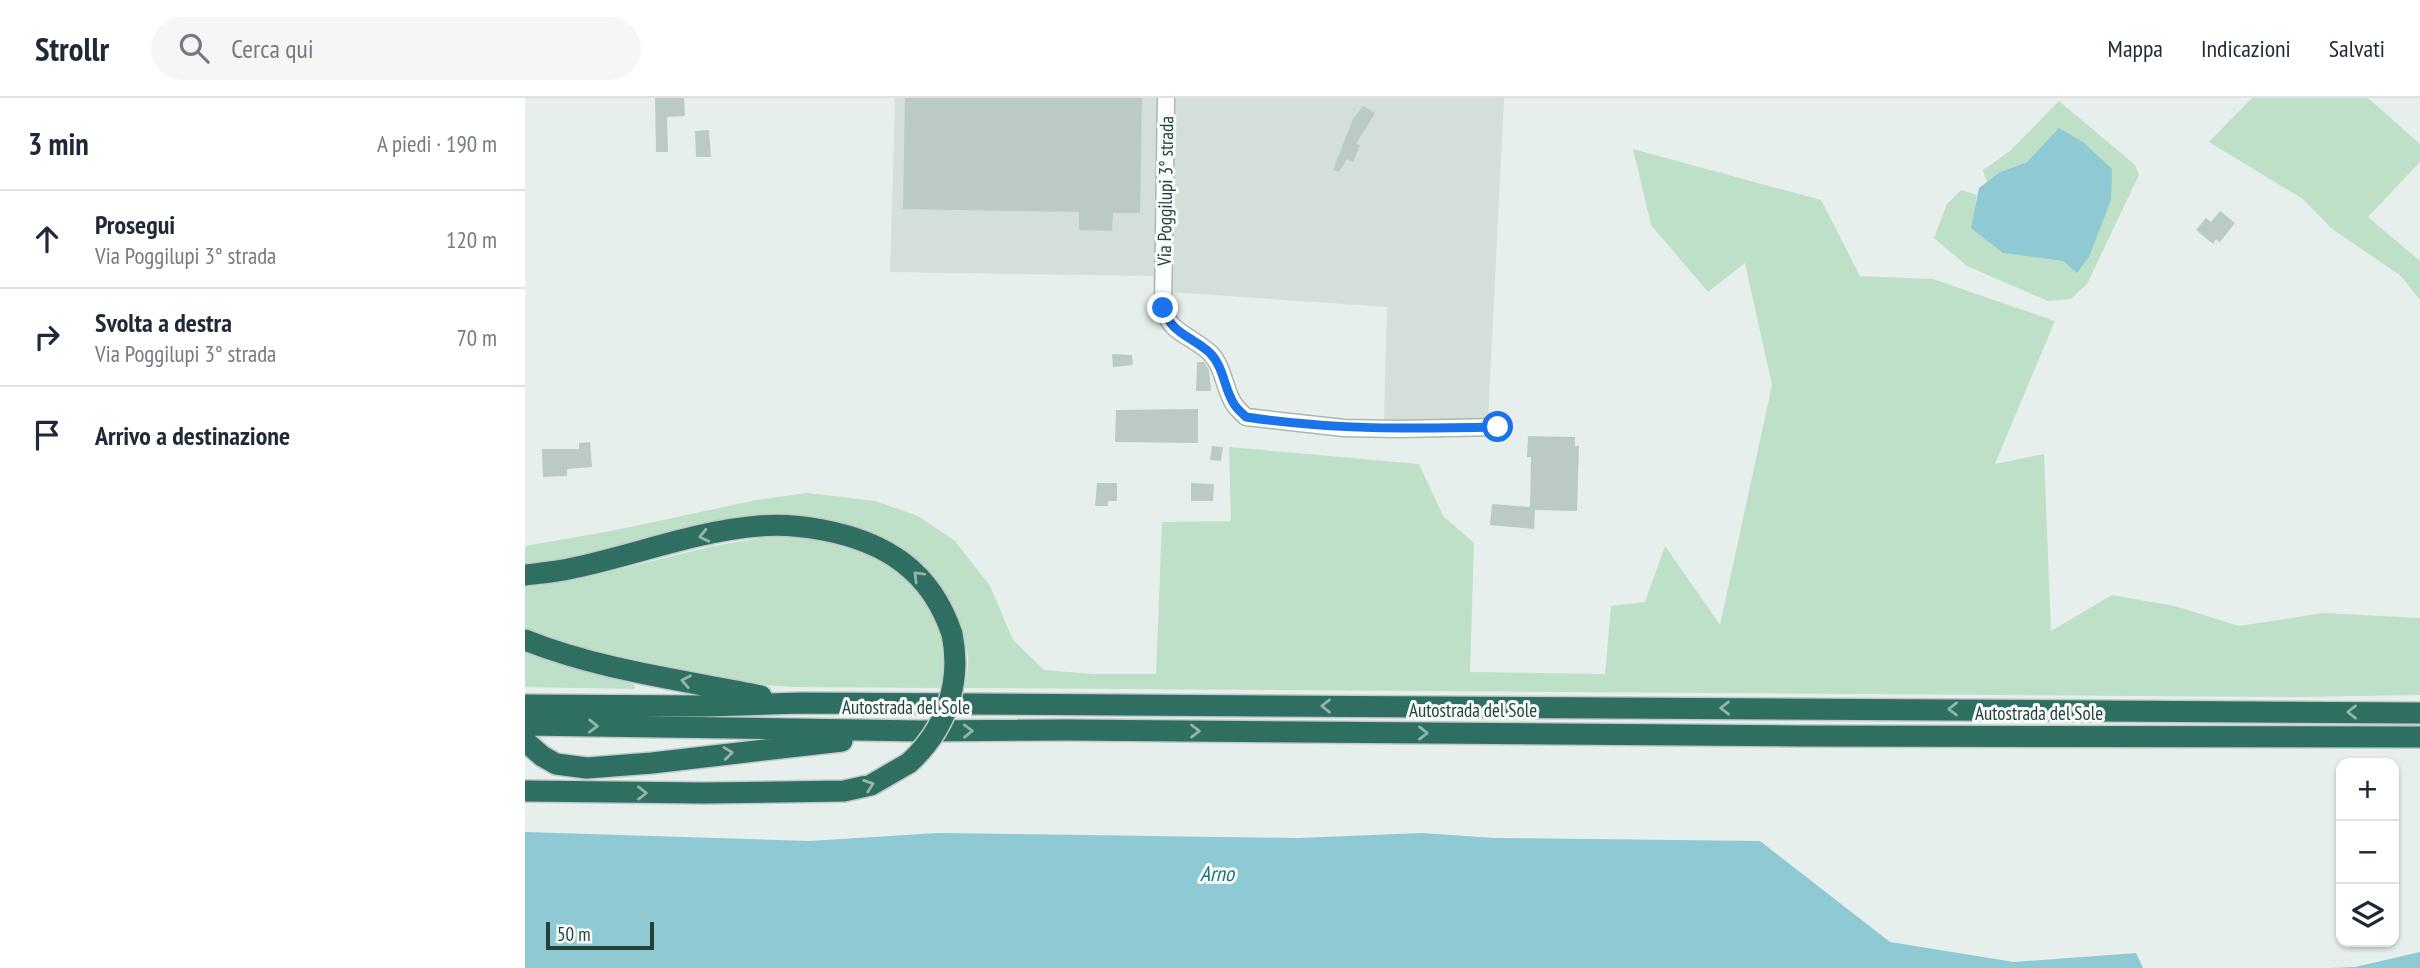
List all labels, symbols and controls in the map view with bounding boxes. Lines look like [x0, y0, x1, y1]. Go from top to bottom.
search box [151, 17, 641, 80]
text: Strollr [35, 27, 109, 70]
icon: search [175, 29, 213, 67]
text: Cerca qui [231, 32, 314, 65]
text: Mappa [2108, 33, 2163, 64]
text: Indicazioni [2201, 33, 2291, 64]
text: Salvati [2329, 33, 2385, 64]
street label: Via Poggilupi 3° strada [1152, 116, 1178, 267]
text: 3 min [28, 124, 89, 163]
text: A piedi · 190 m [377, 129, 497, 158]
text: Prosegui [95, 208, 175, 241]
icon: ahead [28, 220, 66, 258]
text: 120 m [446, 225, 497, 254]
text: Via Poggilupi 3° strada [95, 241, 276, 270]
route end [1147, 292, 1178, 323]
text: Svolta a destra [95, 306, 232, 339]
icon: right [28, 318, 66, 356]
text: 70 m [456, 323, 497, 352]
text: Via Poggilupi 3° strada [95, 339, 276, 368]
route start [1482, 411, 1513, 442]
icon: arrive [28, 416, 66, 454]
text: Arrivo a destinazione [95, 419, 290, 452]
one-way arrow [698, 528, 710, 542]
one-way arrow [913, 571, 926, 584]
one-way arrow [680, 674, 692, 689]
street label: Autostrada del Sole [842, 695, 970, 719]
one-way arrow [1321, 698, 1331, 714]
street label: Autostrada del Sole [1409, 698, 1537, 722]
one-way arrow [1720, 700, 1730, 716]
one-way arrow [1947, 701, 1958, 717]
street label: Autostrada del Sole [1975, 701, 2103, 725]
one-way arrow [2346, 704, 2357, 720]
one-way arrow [588, 718, 599, 733]
one-way arrow [963, 723, 973, 739]
one-way arrow [1190, 723, 1201, 739]
one-way arrow [1418, 725, 1428, 741]
one-way arrow [722, 746, 733, 761]
map controls [2336, 758, 2399, 947]
button: + [2336, 758, 2399, 821]
one-way arrow [862, 779, 874, 793]
one-way arrow [637, 785, 648, 801]
button: − [2336, 821, 2399, 884]
water label: Arno [1200, 860, 1236, 887]
button: layers [2336, 884, 2399, 947]
scale bar [546, 919, 655, 951]
text: 50 m [557, 922, 591, 946]

